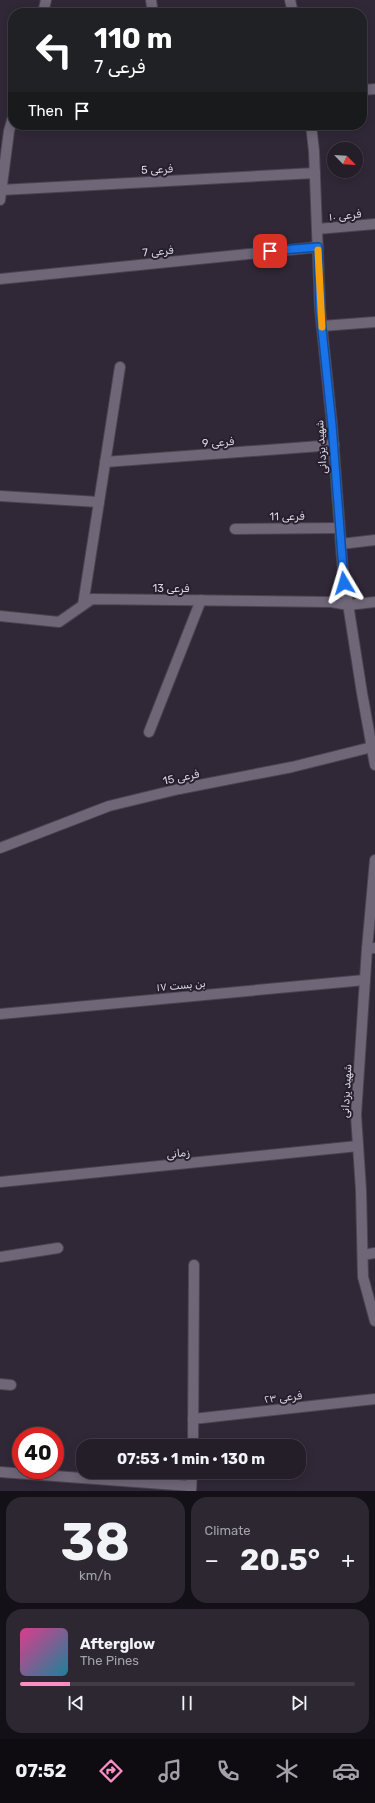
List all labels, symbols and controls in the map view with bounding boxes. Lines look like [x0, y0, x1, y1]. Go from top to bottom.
text: 110 m [94, 22, 172, 55]
icon: left [28, 24, 80, 76]
text: فرعی 7 [94, 56, 145, 78]
icon: arrive [71, 100, 93, 122]
text: Then [28, 102, 63, 120]
north arrow [327, 142, 363, 178]
map controls [327, 142, 363, 178]
street label: فرعی 5 [141, 162, 173, 177]
street label: فرعی ۱۰ [328, 207, 362, 224]
pin [253, 234, 287, 268]
icon: arrive [259, 240, 281, 262]
street label: فرعی 7 [142, 243, 174, 260]
street label: شهید یزدانی [313, 419, 330, 475]
street label: فرعی 9 [202, 435, 235, 450]
street label: فرعی 11 [269, 510, 305, 523]
position arrow [323, 562, 365, 604]
street label: فرعی 13 [153, 582, 189, 595]
street label: فرعی 15 [162, 767, 200, 788]
street label: بن بست ۱۷ [156, 977, 206, 994]
street label: شهید یزدانی [339, 1064, 354, 1118]
street label: زمانی [166, 1146, 191, 1161]
street label: فرعی ۲۳ [263, 1389, 303, 1406]
speed limit sign: 40 [12, 1427, 64, 1479]
text: 07:53 · 1 min · 130 m [117, 1450, 265, 1468]
text: 38 [61, 1511, 130, 1573]
text: Climate [205, 1523, 251, 1538]
text: 20.5° [240, 1542, 320, 1578]
text: − [205, 1547, 219, 1574]
text: + [341, 1547, 355, 1574]
text: km/h [79, 1568, 111, 1583]
text: Afterglow [80, 1635, 155, 1653]
text: The Pines [80, 1653, 139, 1668]
icon: previous [65, 1692, 87, 1714]
icon: pause [176, 1692, 198, 1714]
icon: next [288, 1692, 310, 1714]
icon: directions [97, 1757, 125, 1785]
icon: music [156, 1757, 184, 1785]
icon: phone [214, 1757, 242, 1785]
icon: climate [273, 1757, 301, 1785]
icon: car [332, 1757, 360, 1785]
text: 07:52 [15, 1760, 66, 1782]

